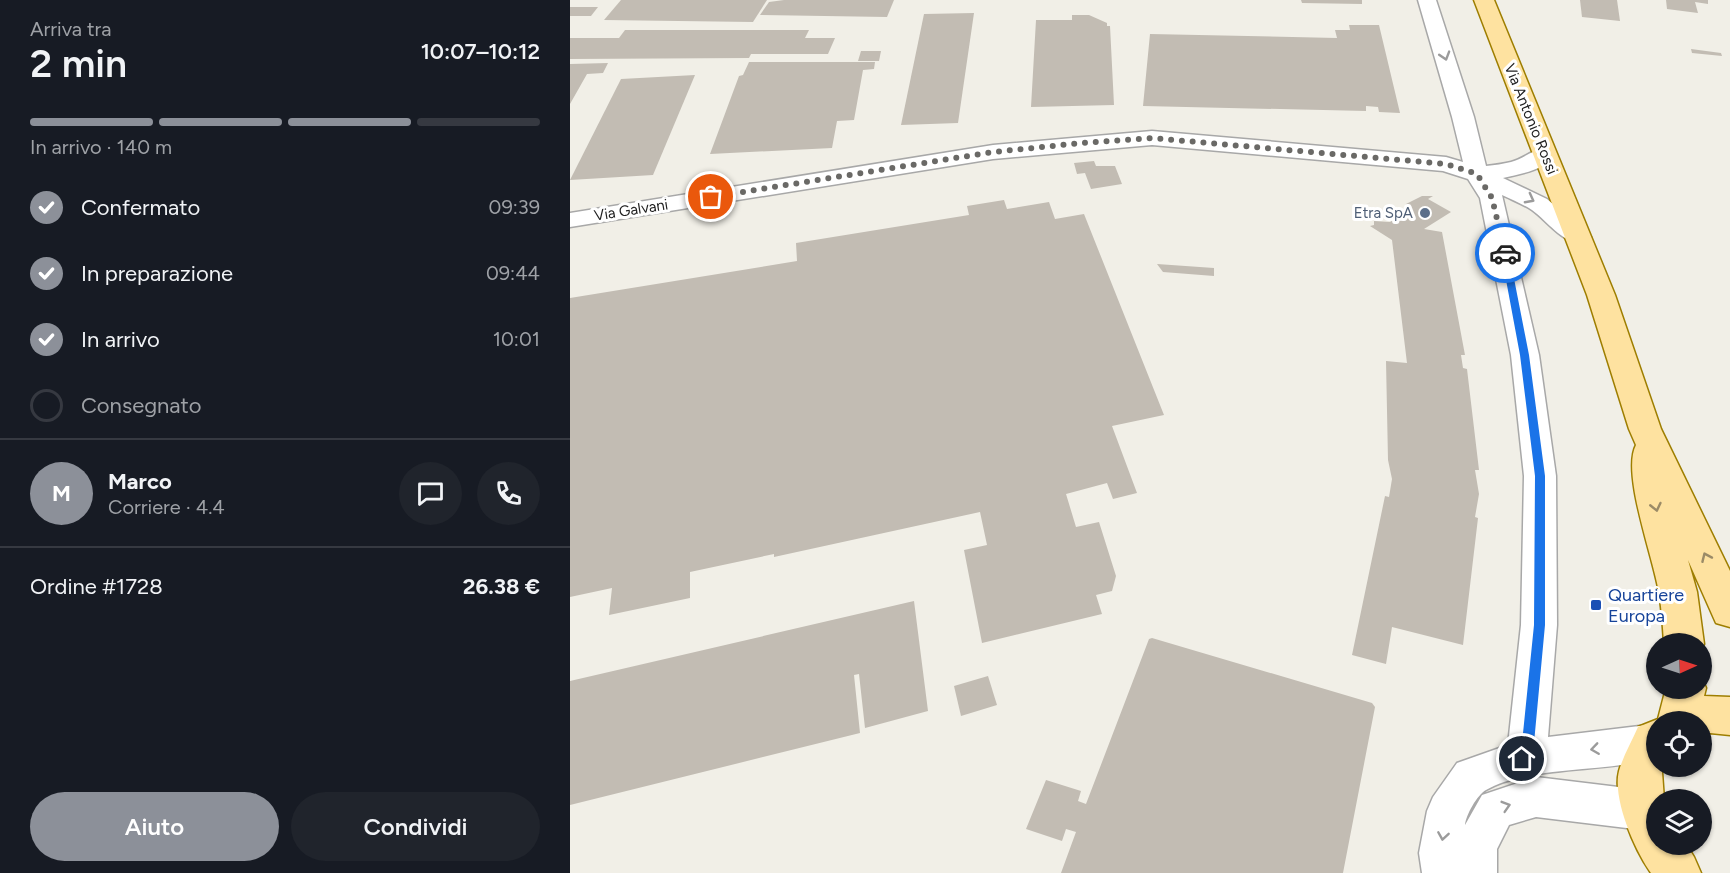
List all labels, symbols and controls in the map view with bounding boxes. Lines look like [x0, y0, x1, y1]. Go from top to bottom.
text: Arriva tra [30, 17, 112, 41]
text: 10:07–10:12 [421, 38, 540, 65]
text: 2 min [30, 40, 127, 87]
one-way arrow [1438, 50, 1450, 61]
street label: Via Antonio Rossi [1501, 61, 1561, 177]
text: In arrivo · 140 m [30, 135, 172, 159]
pin [685, 171, 736, 222]
icon: bag [694, 180, 727, 213]
icon: check [30, 191, 63, 224]
one-way arrow [1523, 192, 1534, 203]
text: Confermato [81, 194, 200, 221]
text: 09:39 [489, 195, 540, 219]
street label: Via Galvani [593, 195, 669, 225]
place label: Etra SpA [1354, 204, 1413, 222]
marker: Etra SpA [1418, 206, 1432, 220]
courier [1475, 223, 1535, 283]
icon: car [1489, 237, 1522, 270]
icon: check [30, 257, 63, 290]
text: In preparazione [81, 260, 233, 287]
text: 09:44 [486, 261, 540, 285]
icon: check [30, 323, 63, 356]
text: In arrivo [81, 326, 160, 353]
text: 10:01 [493, 327, 540, 351]
text: Consegnato [81, 392, 202, 419]
button: chat [399, 462, 462, 525]
button: phone [477, 462, 540, 525]
text: Marco [108, 468, 172, 495]
text: M [52, 480, 71, 507]
text: Corriere · 4.4 [108, 495, 225, 519]
one-way arrow [1648, 502, 1661, 512]
one-way arrow [1701, 553, 1713, 564]
text: Ordine #1728 [30, 573, 163, 600]
text: 26.38 € [463, 573, 540, 600]
place label: Quartiere Europa [1608, 584, 1684, 627]
marker: Quartiere Europa [1589, 598, 1603, 612]
north arrow [1646, 633, 1712, 699]
map controls [1646, 633, 1712, 855]
button: locate [1646, 711, 1712, 777]
pin [1496, 733, 1547, 784]
icon: home [1505, 742, 1538, 775]
one-way arrow [1590, 742, 1599, 754]
button: layers [1646, 789, 1712, 855]
button: Aiuto [30, 792, 279, 861]
button: Condividi [291, 792, 540, 861]
one-way arrow [1501, 801, 1511, 813]
one-way arrow [1437, 831, 1449, 840]

